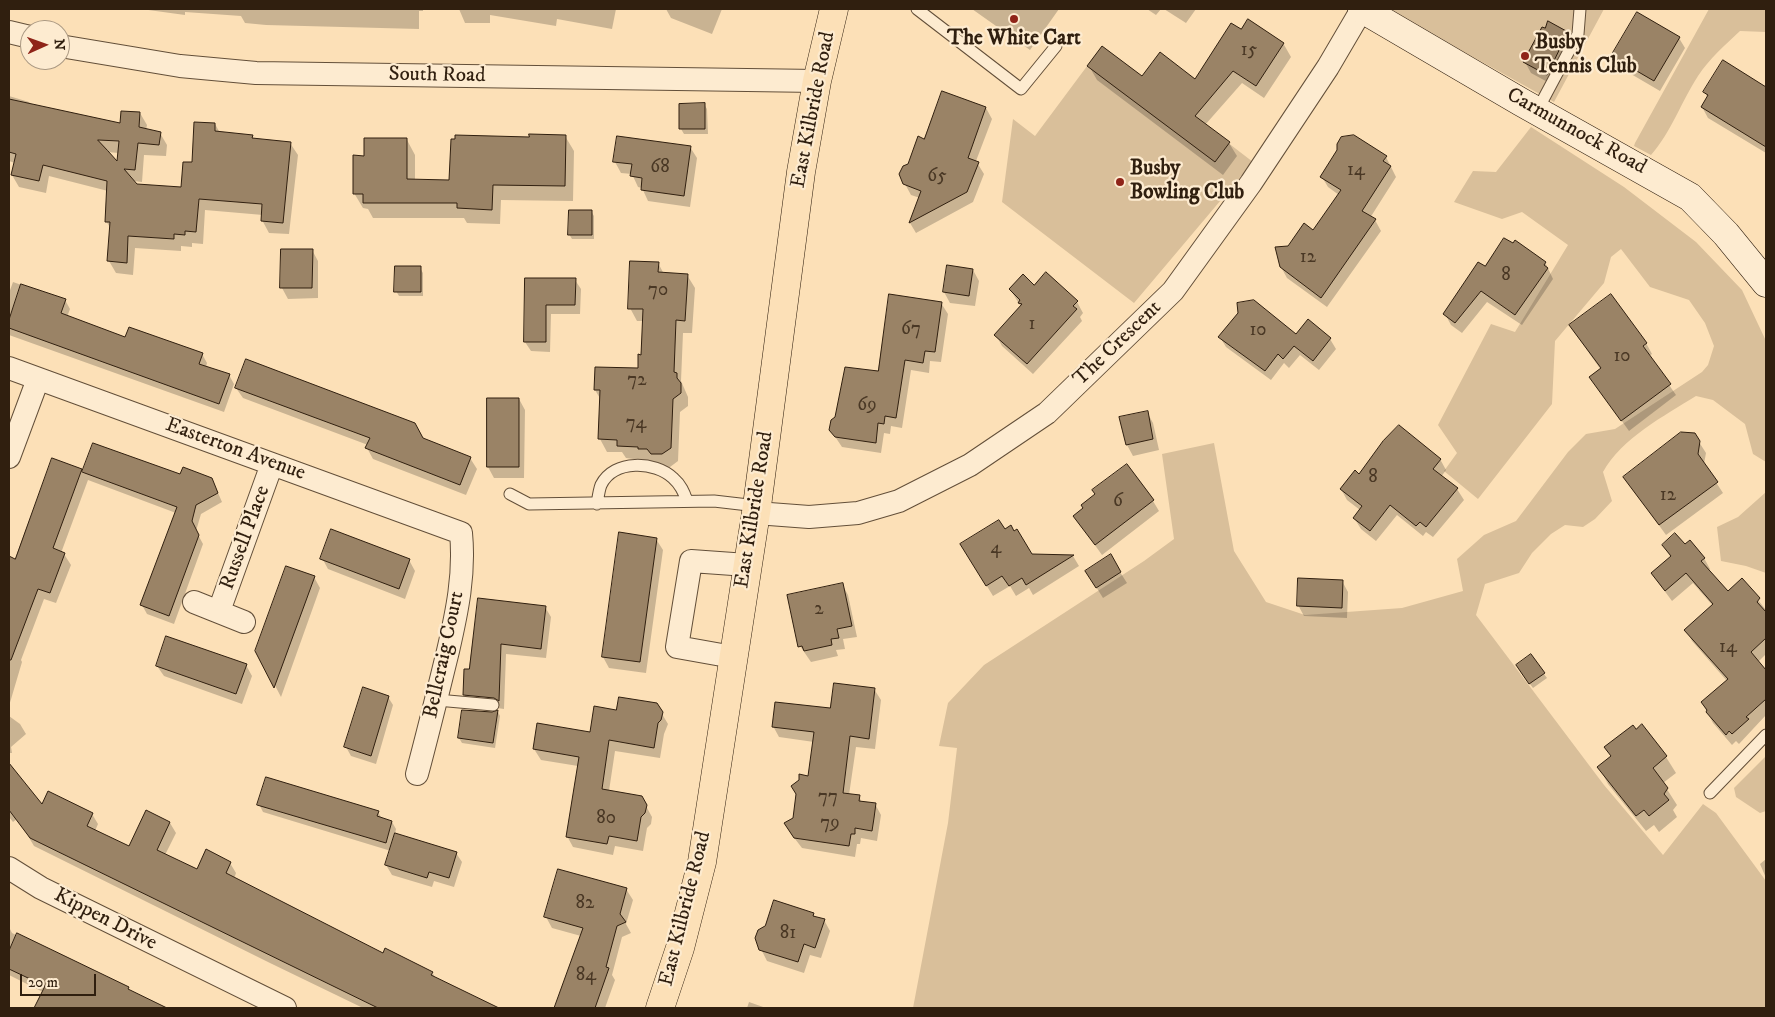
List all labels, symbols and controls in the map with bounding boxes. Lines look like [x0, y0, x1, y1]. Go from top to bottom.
marker: The White Cart [1008, 13, 1020, 25]
north arrow [20, 20, 70, 70]
place label: The White Cart [947, 27, 1081, 53]
street label: East Kilbride Road [786, 30, 842, 190]
place label: Busby Tennis Club [1535, 31, 1637, 81]
text: N [50, 38, 68, 51]
house number: 15 [1241, 40, 1257, 62]
marker: Busby Tennis Club [1519, 50, 1531, 62]
street label: South Road [388, 63, 486, 89]
street label: Carmunnock Road [1502, 83, 1650, 181]
house number: 68 [650, 157, 670, 179]
place label: Busby Bowling Club [1130, 157, 1244, 207]
house number: 14 [1347, 160, 1365, 182]
house number: 65 [927, 166, 947, 188]
marker: Busby Bowling Club [1114, 176, 1126, 188]
house number: 12 [1300, 247, 1316, 269]
house number: 8 [1501, 265, 1511, 287]
house number: 70 [648, 280, 668, 302]
street label: The Crescent [1069, 296, 1167, 392]
house number: 1 [1029, 314, 1035, 336]
house number: 67 [901, 319, 921, 341]
house number: 10 [1249, 320, 1267, 342]
house number: 10 [1613, 346, 1631, 368]
house number: 72 [627, 370, 647, 392]
house number: 69 [857, 395, 877, 417]
street label: Easterton Avenue [162, 413, 308, 487]
house number: 74 [626, 413, 646, 435]
street label: East Kilbride Road [730, 430, 780, 590]
house number: 8 [1368, 467, 1378, 489]
street label: Russell Place [216, 482, 276, 594]
house number: 12 [1660, 485, 1676, 507]
house number: 6 [1113, 491, 1123, 513]
house number: 4 [991, 538, 1001, 560]
street label: Bellcraig Court [419, 589, 471, 721]
house number: 2 [814, 599, 824, 621]
house number: 14 [1719, 637, 1737, 659]
house number: 77 [818, 787, 838, 809]
house number: 80 [596, 808, 616, 830]
house number: 79 [820, 813, 840, 835]
street label: East Kilbride Road [655, 829, 717, 989]
street label: Kippen Drive [49, 883, 161, 957]
house number: 82 [576, 893, 594, 915]
house number: 81 [780, 923, 796, 945]
scale bar [22, 964, 99, 996]
house number: 84 [576, 965, 596, 987]
text: 20 m [28, 973, 58, 992]

